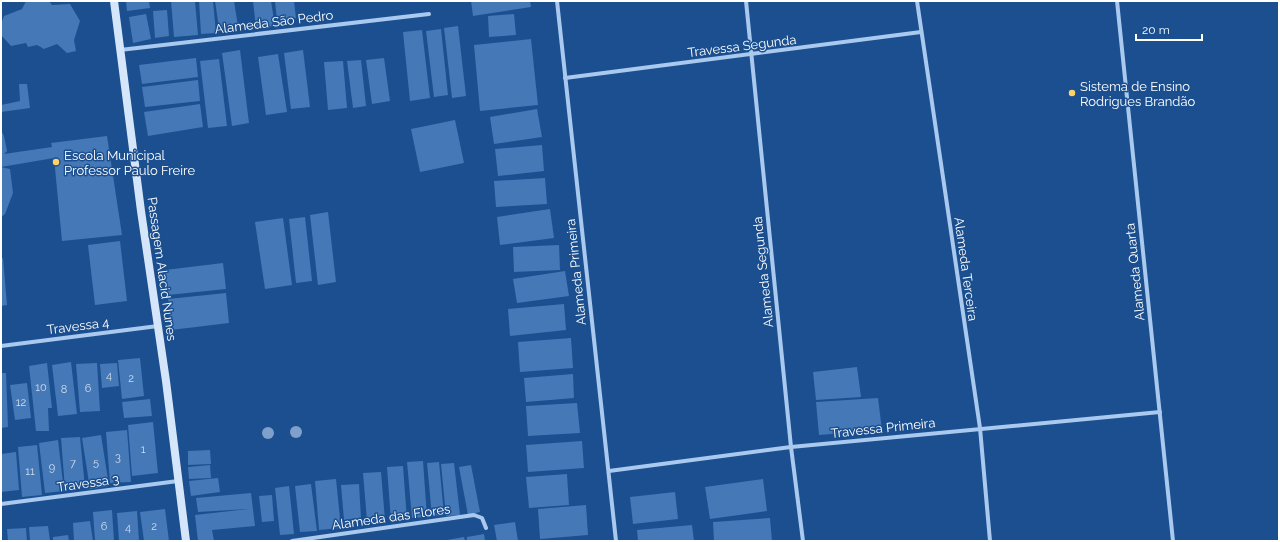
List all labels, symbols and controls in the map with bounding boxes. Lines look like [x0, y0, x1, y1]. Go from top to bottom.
street label: Alameda São Pedro [214, 7, 334, 37]
scale bar [1136, 16, 1202, 42]
text: 20 m [1142, 23, 1170, 37]
street label: Travessa Segunda [687, 32, 797, 60]
place label: Sistema de Ensino Rodrigues Brandão [1080, 79, 1196, 109]
marker: Sistema de Ensino Rodrigues Brandão [1067, 88, 1077, 98]
place label: Escola Municipal Professor Paulo Freire [64, 148, 195, 178]
marker: Escola Municipal Professor Paulo Freire [51, 157, 61, 167]
street label: Passagem Alacid Nunes [144, 196, 180, 342]
street label: Alameda Segunda [750, 216, 776, 328]
street label: Alameda Terceira [951, 216, 981, 322]
street label: Alameda Primeira [563, 218, 589, 326]
street label: Alameda Quarta [1122, 222, 1148, 322]
street label: Travessa 4 [46, 315, 110, 337]
house number: 4 [106, 369, 112, 382]
house number: 2 [128, 372, 134, 385]
house number: 10 [35, 381, 47, 394]
house number: 6 [85, 382, 92, 395]
house number: 8 [61, 383, 67, 396]
house number: 12 [16, 396, 26, 409]
street label: Travessa Primeira [830, 415, 936, 441]
house number: 1 [141, 443, 146, 456]
house number: 3 [115, 451, 121, 464]
house number: 5 [93, 456, 99, 469]
house number: 7 [70, 457, 76, 470]
house number: 9 [49, 461, 55, 474]
house number: 11 [25, 465, 35, 478]
street label: Travessa 3 [56, 471, 120, 495]
street label: Alameda das Flores [331, 501, 451, 533]
house number: 6 [101, 520, 108, 533]
house number: 2 [151, 520, 157, 533]
house number: 4 [125, 521, 131, 534]

